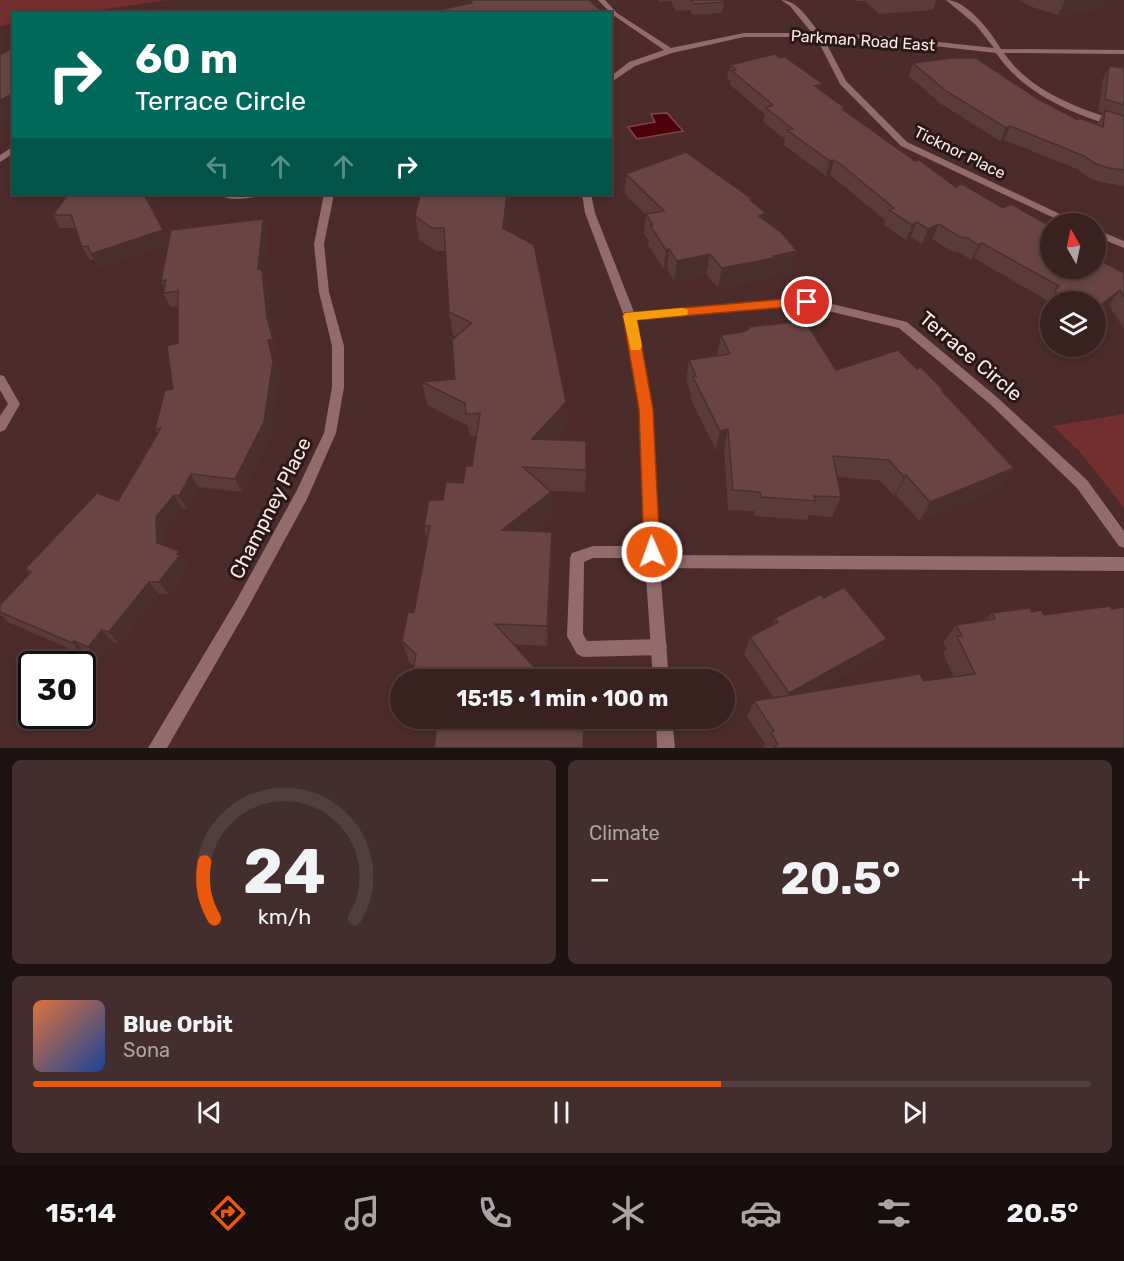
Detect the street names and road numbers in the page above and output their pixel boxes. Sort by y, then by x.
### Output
street label: Parkman Road East [790,26,936,55]
street label: Ticknor Place [911,122,1009,183]
street label: Terrace Circle [915,306,1027,406]
street label: Champney Place [224,433,316,583]

